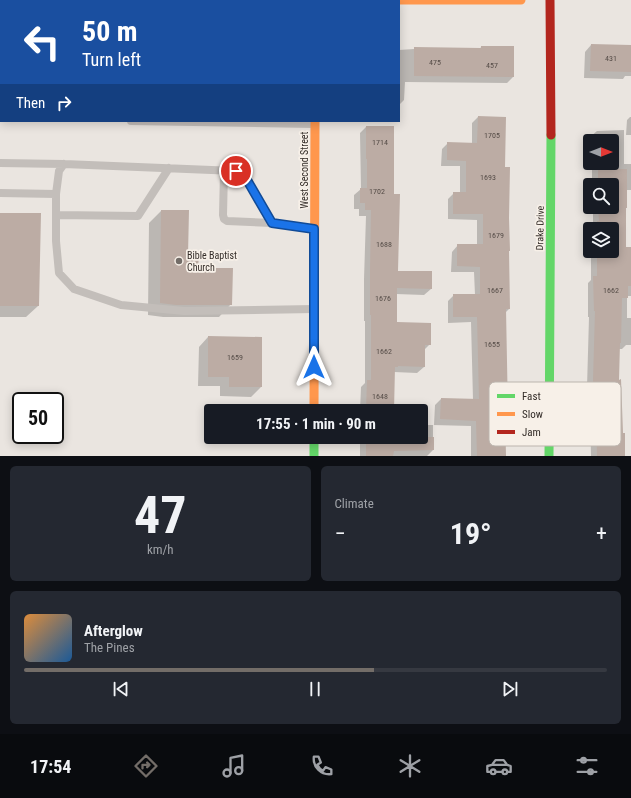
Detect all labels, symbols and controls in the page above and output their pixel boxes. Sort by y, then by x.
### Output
text: 50 m [82,15,138,48]
icon: left [16,16,68,68]
text: Turn left [82,49,141,70]
house number: 431 [605,54,617,63]
house number: 475 [429,58,441,67]
house number: 457 [486,61,498,70]
icon: right [53,92,75,114]
text: Then [16,94,45,112]
street label: West Second Street [299,131,310,209]
house number: 1705 [484,131,500,140]
north arrow [583,134,619,170]
map controls [583,134,619,258]
house number: 1714 [372,138,388,147]
pin [219,154,253,188]
icon: arrive [225,160,247,182]
house number: 1693 [480,173,496,182]
button: search [583,178,619,214]
house number: 1702 [369,187,385,196]
street label: Drake Drive [534,205,546,250]
button: layers [583,222,619,258]
house number: 1679 [488,231,504,240]
house number: 1688 [376,240,392,249]
place label: Bible Baptist Church [187,250,237,273]
marker: Bible Baptist Church [174,256,184,266]
house number: 1667 [487,286,503,295]
house number: 1662 [603,286,619,295]
house number: 1676 [375,294,391,303]
house number: 1655 [484,340,500,349]
position arrow [293,346,335,388]
house number: 1662 [376,347,392,356]
house number: 1659 [227,353,243,362]
legend [489,382,621,446]
text: Fast [522,390,541,403]
speed limit sign: 50 [12,392,64,444]
house number: 1648 [372,392,388,401]
text: Slow [522,408,543,421]
text: 17:55 · 1 min · 90 m [256,415,376,433]
text: Jam [522,426,541,439]
text: 47 [134,485,187,546]
text: Climate [335,496,374,511]
text: 19° [450,516,492,551]
text: − [335,521,346,546]
text: + [596,521,607,546]
text: km/h [147,542,174,557]
text: Afterglow [84,622,143,640]
text: The Pines [84,640,135,655]
icon: previous [110,678,132,700]
icon: pause [304,678,326,700]
icon: next [499,678,521,700]
icon: directions [132,752,160,780]
icon: music [220,752,248,780]
icon: phone [308,752,336,780]
icon: climate [396,752,424,780]
icon: car [485,752,513,780]
icon: filters [573,752,601,780]
text: 17:54 [30,756,71,777]

